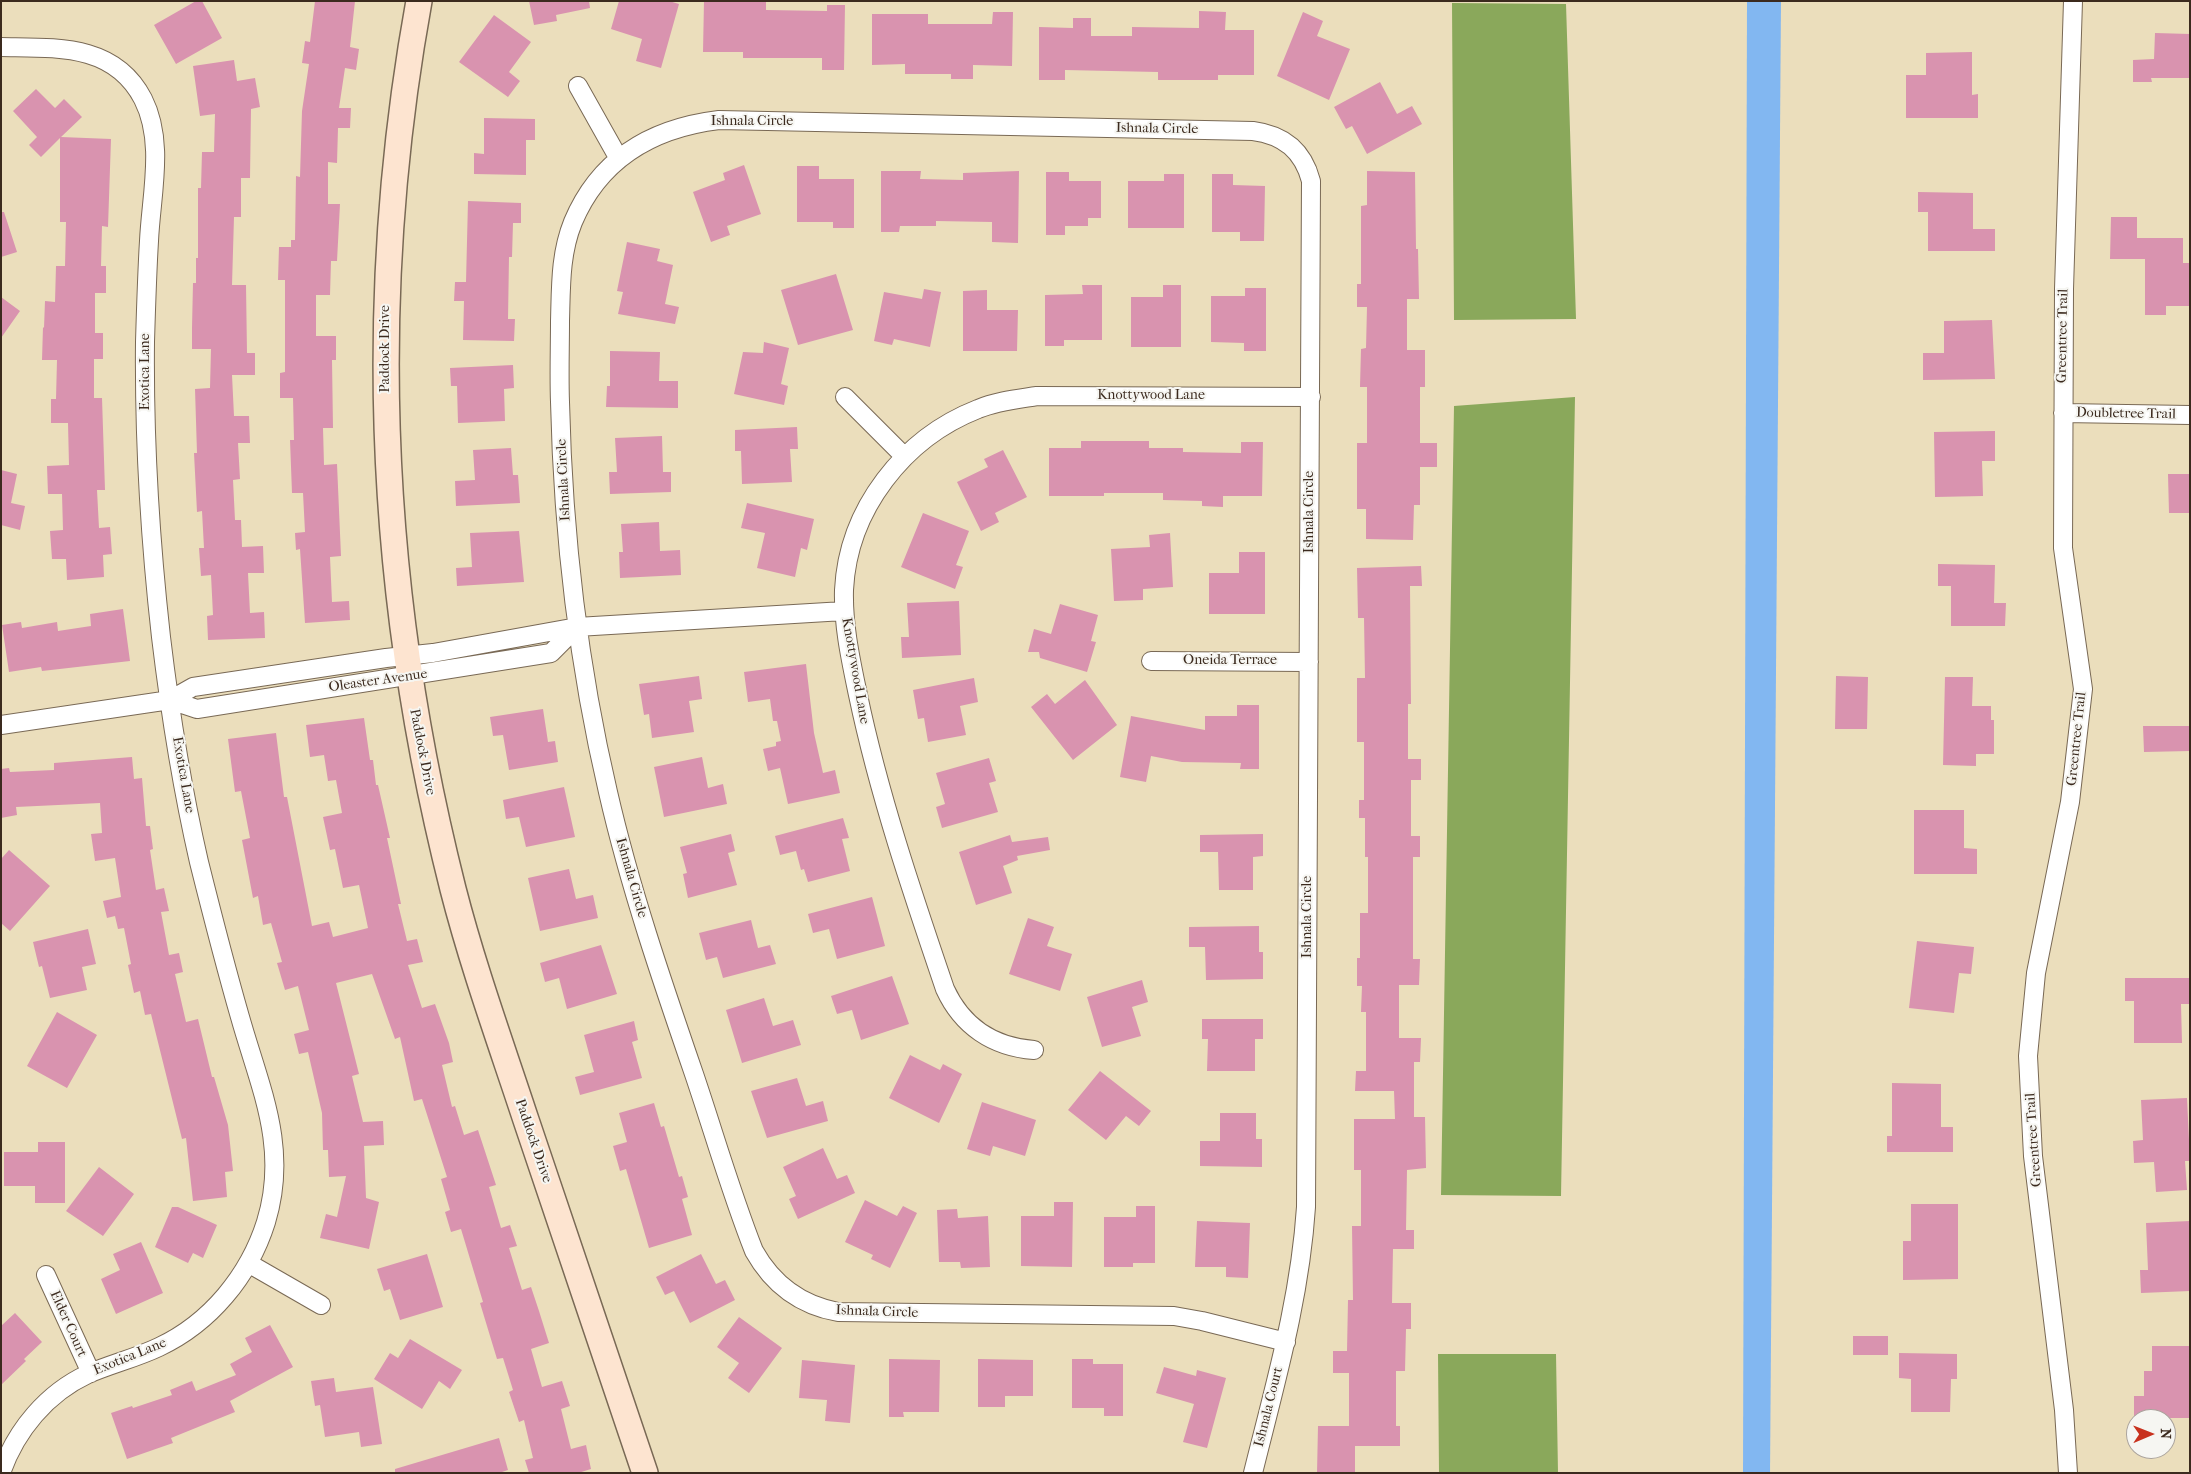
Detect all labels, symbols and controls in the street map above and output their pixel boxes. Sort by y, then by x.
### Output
street label: Ishnala Circle [711,114,793,130]
street label: Ishnala Circle [1116,120,1198,138]
street label: Greentree Trail [2054,289,2072,383]
street label: Paddock Drive [378,305,394,393]
street label: Exotica Lane [138,333,154,411]
street label: Knottywood Lane [1097,388,1205,404]
street label: Doubletree Trail [2076,405,2176,423]
street label: Ishnala Circle [553,438,575,522]
street label: Ishnala Circle [1302,471,1318,553]
street label: Knottywood Lane [837,617,873,725]
street label: Oneida Terrace [1183,653,1277,669]
street label: Oleaster Avenue [328,666,428,696]
street label: Greentree Trail [2064,691,2090,787]
street label: Paddock Drive [405,707,439,797]
street label: Exotica Lane [168,736,198,814]
street label: Ishnala Circle [612,836,650,920]
street label: Ishnala Circle [1300,876,1316,958]
street label: Greentree Trail [2022,1092,2046,1188]
street label: Paddock Drive [511,1097,555,1185]
street label: Elder Court [46,1288,90,1360]
street label: Ishnala Circle [835,1302,919,1322]
street label: Exotica Lane [91,1335,169,1379]
street label: Ishnala Court [1251,1365,1287,1449]
north arrow [2126,1409,2176,1459]
text: N [2157,1428,2174,1439]

